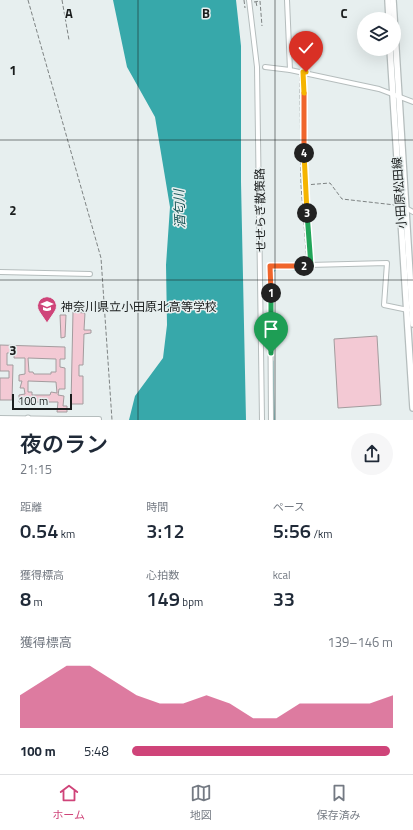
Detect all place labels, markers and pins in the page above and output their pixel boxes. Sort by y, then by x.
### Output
pin [289,31,323,72]
pin: 4 [294,143,314,163]
pin: 3 [297,203,317,223]
pin: 2 [294,256,314,276]
pin: 1 [261,283,281,303]
school or university icon: 神奈川県立小田原北高等学校 [36,295,58,323]
place label: 神奈川県立小田原北高等学校 [61,297,217,316]
pin [254,312,288,353]

